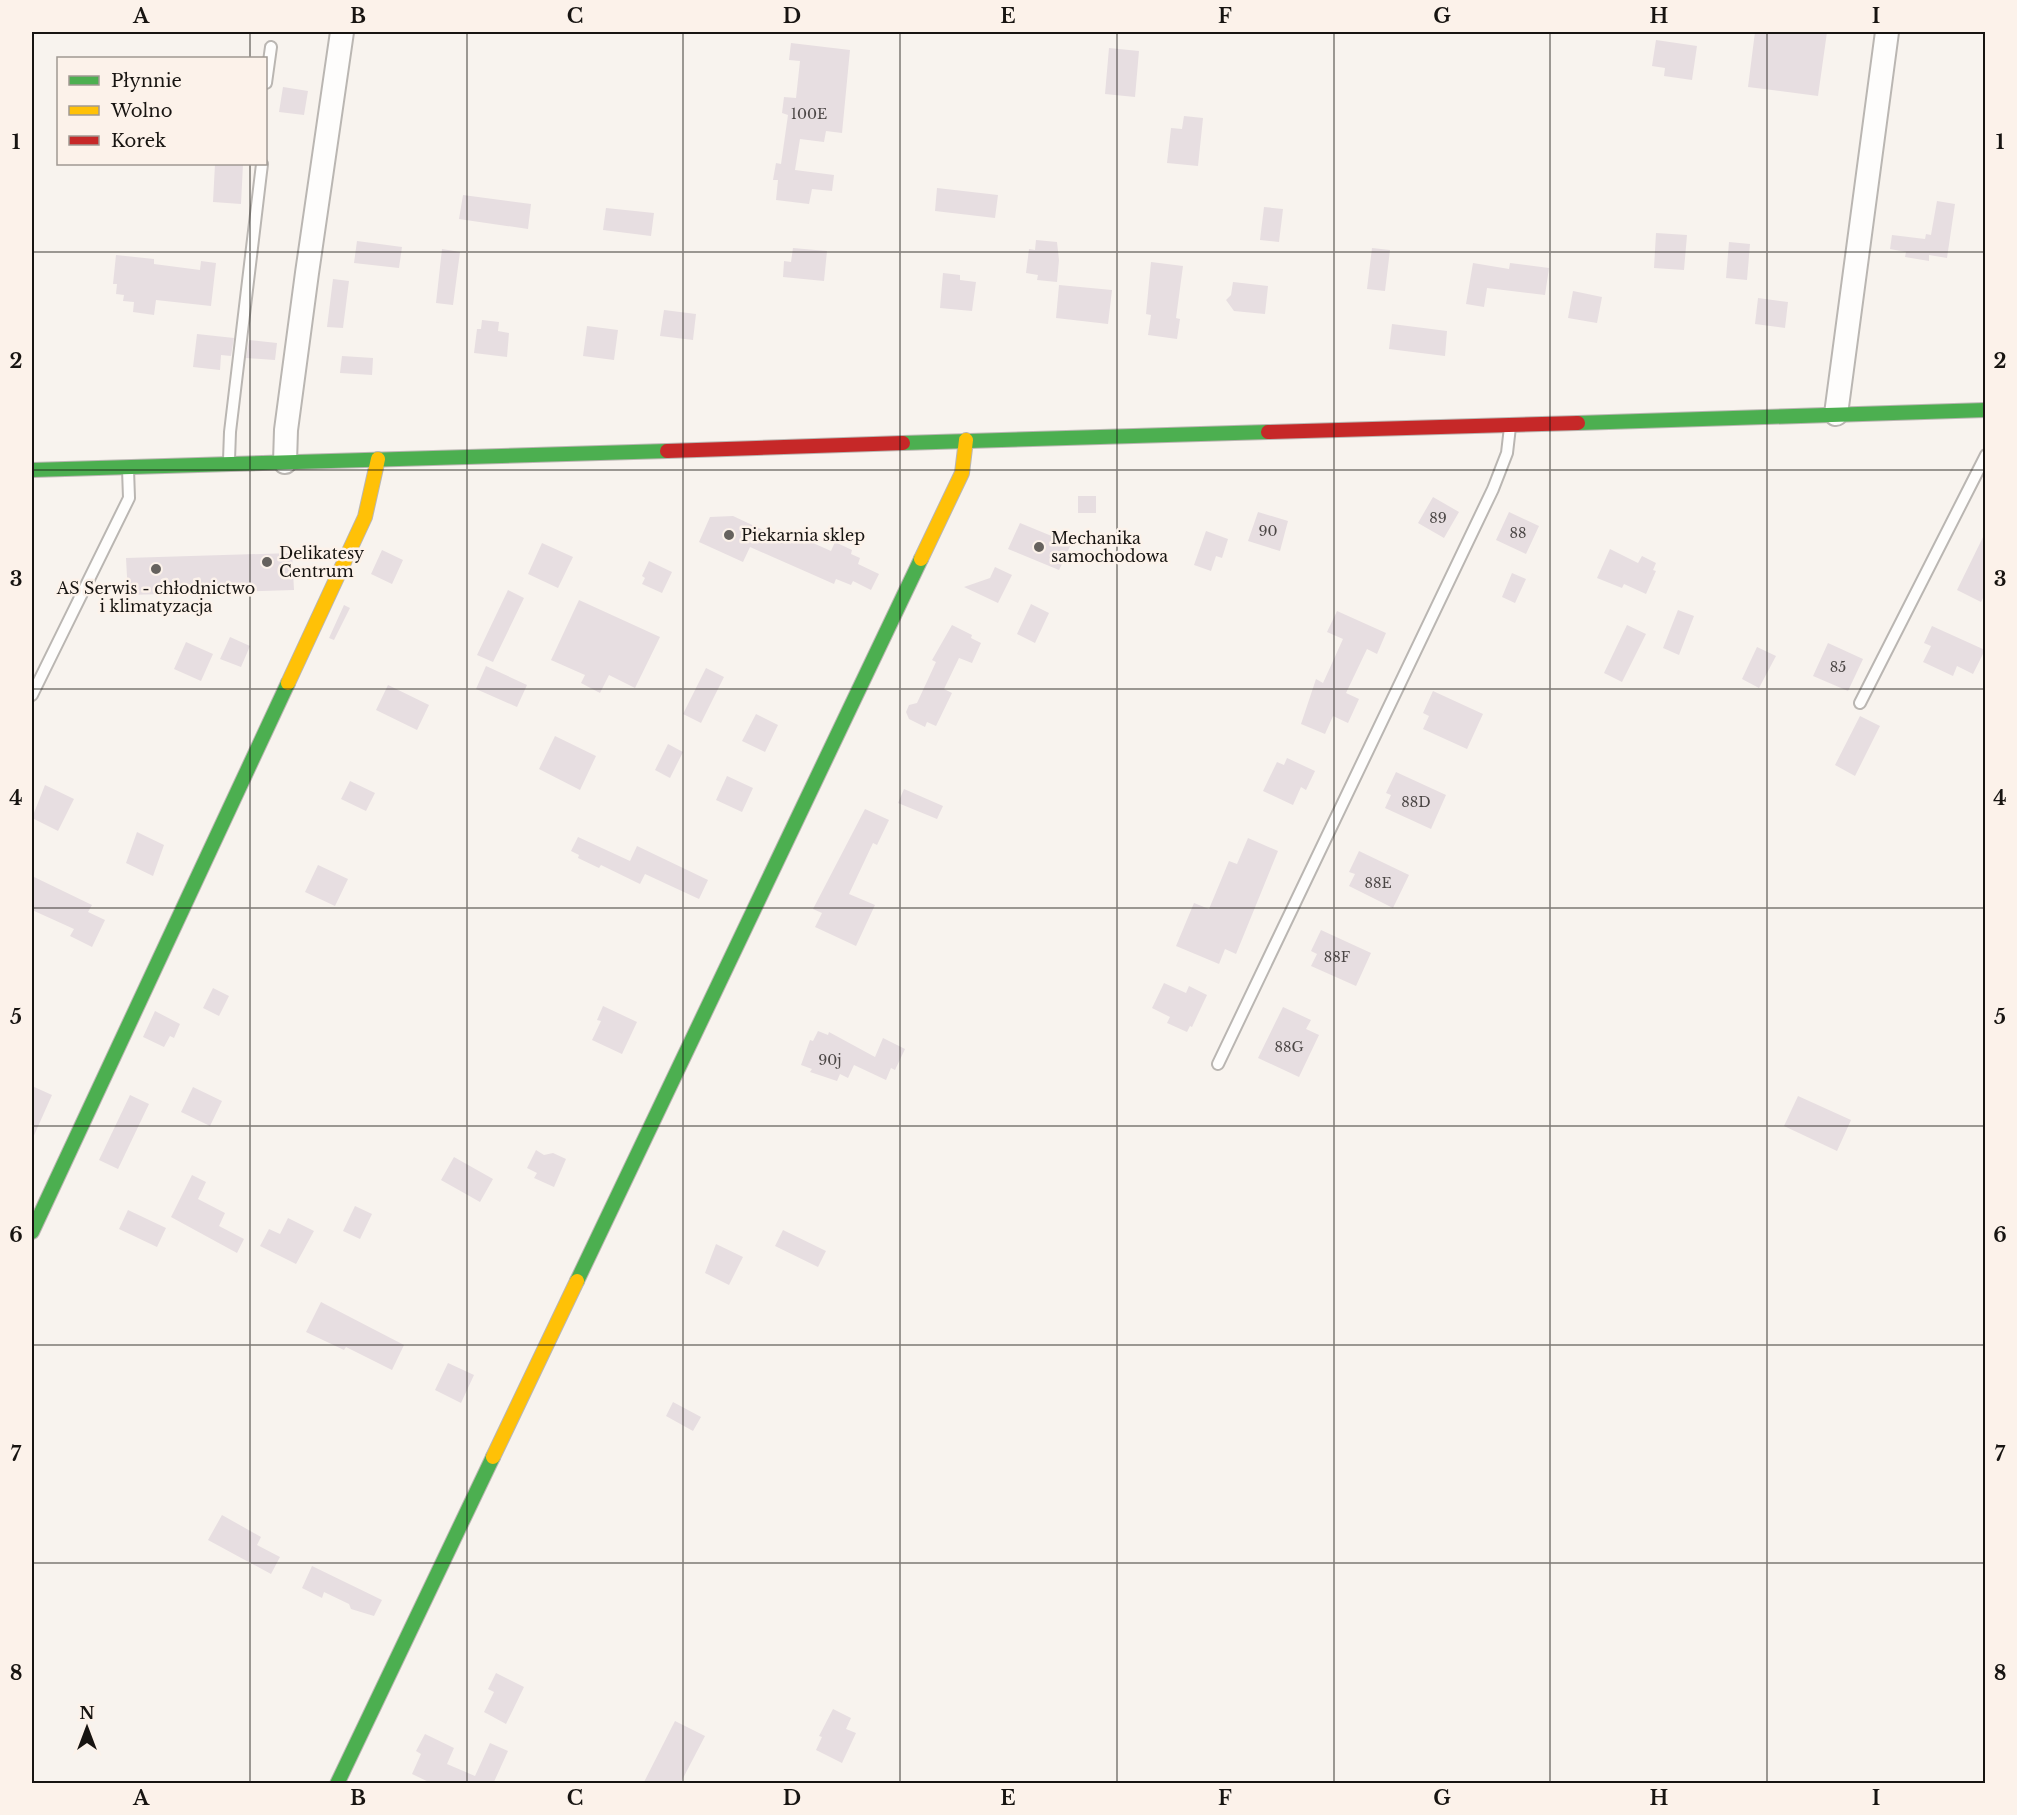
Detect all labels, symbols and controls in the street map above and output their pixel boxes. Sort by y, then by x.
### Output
text: A [132,4,150,28]
text: B [350,4,366,28]
text: C [567,4,583,28]
text: D [783,4,801,28]
text: E [1000,4,1016,28]
text: F [1218,4,1232,28]
text: G [1433,4,1451,28]
text: H [1650,4,1669,28]
text: I [1872,4,1880,28]
legend [57,57,267,165]
text: Płynnie [111,70,182,92]
text: Wolno [110,100,173,122]
house number: 100E [791,105,827,123]
text: 1 [12,130,21,154]
text: Korek [111,130,166,152]
text: 1 [1996,130,2005,154]
text: 2 [9,349,23,373]
text: 2 [1993,349,2007,373]
house number: 89 [1429,509,1447,527]
house number: 90 [1259,522,1278,540]
house number: 88 [1510,524,1526,542]
place label: Piekarnia sklep [741,525,865,545]
marker: Piekarnia sklep [722,528,736,542]
place label: Mechanika samochodowa [1051,528,1168,566]
marker: Mechanika samochodowa [1032,540,1046,554]
place label: Delikatesy Centrum [279,543,365,581]
marker: Delikatesy Centrum [260,555,274,569]
marker: AS Serwis - chłodnictwo i klimatyzacja [149,562,163,576]
text: 3 [10,567,22,591]
text: 3 [1994,567,2006,591]
place label: AS Serwis - chłodnictwo i klimatyzacja [56,578,255,616]
house number: 85 [1830,658,1846,676]
text: 4 [9,786,23,810]
text: 4 [1993,786,2007,810]
house number: 88D [1401,793,1431,811]
house number: 88E [1364,874,1392,892]
house number: 88F [1324,948,1351,966]
text: 5 [10,1005,22,1029]
text: 5 [1994,1005,2006,1029]
house number: 88G [1274,1038,1304,1056]
house number: 90j [818,1051,842,1069]
text: 6 [9,1223,23,1247]
text: 6 [1993,1223,2007,1247]
text: 7 [11,1442,22,1466]
text: 7 [1995,1442,2006,1466]
text: 8 [10,1661,22,1685]
text: 8 [1994,1661,2006,1685]
north arrow [57,1698,117,1758]
text: N [79,1703,95,1723]
text: A [132,1786,150,1810]
text: B [350,1786,366,1810]
text: C [567,1786,583,1810]
text: D [783,1786,801,1810]
text: E [1000,1786,1016,1810]
text: F [1218,1786,1232,1810]
text: G [1433,1786,1451,1810]
text: H [1650,1786,1669,1810]
text: I [1872,1786,1880,1810]

